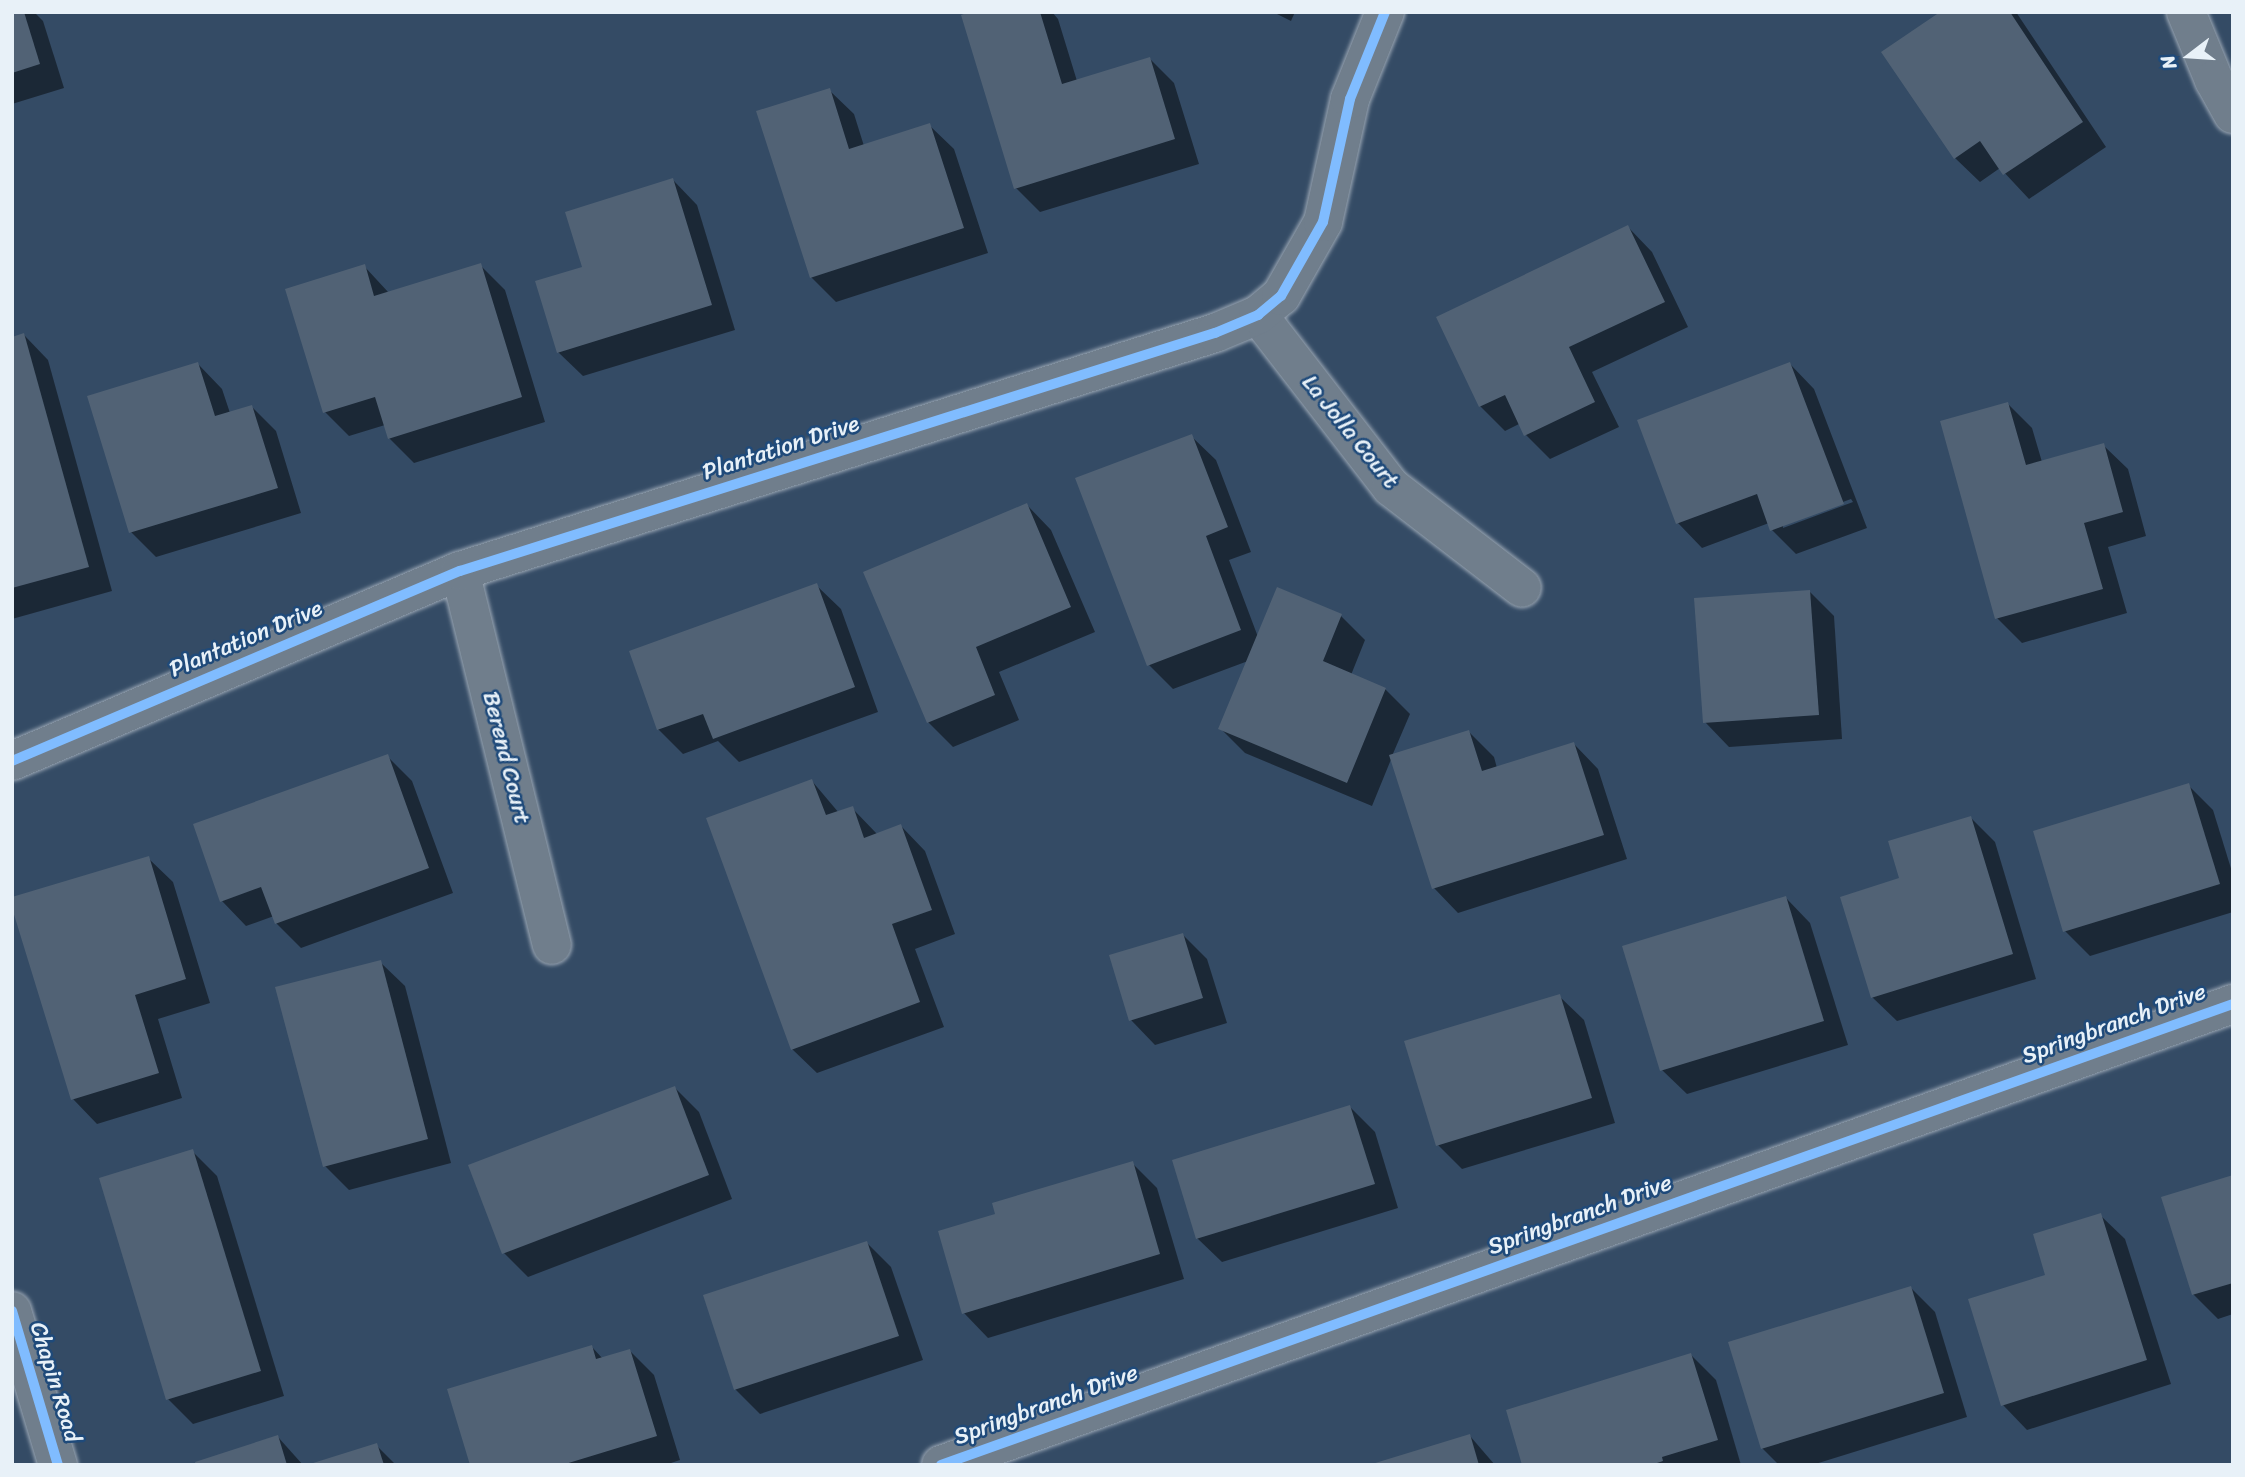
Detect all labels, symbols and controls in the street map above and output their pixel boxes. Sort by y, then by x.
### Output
north arrow [2154,21,2224,91]
text: N [2151,51,2186,73]
street label: La Jolla Court [1296,369,1404,495]
street label: Plantation Drive [699,410,863,486]
street label: Plantation Drive [165,594,327,684]
street label: Berend Court [476,689,536,827]
street label: Springbranch Drive [2018,978,2210,1070]
street label: Springbranch Drive [1484,1169,1676,1261]
street label: Chapin Road [24,1319,86,1445]
street label: Springbranch Drive [950,1359,1142,1451]

